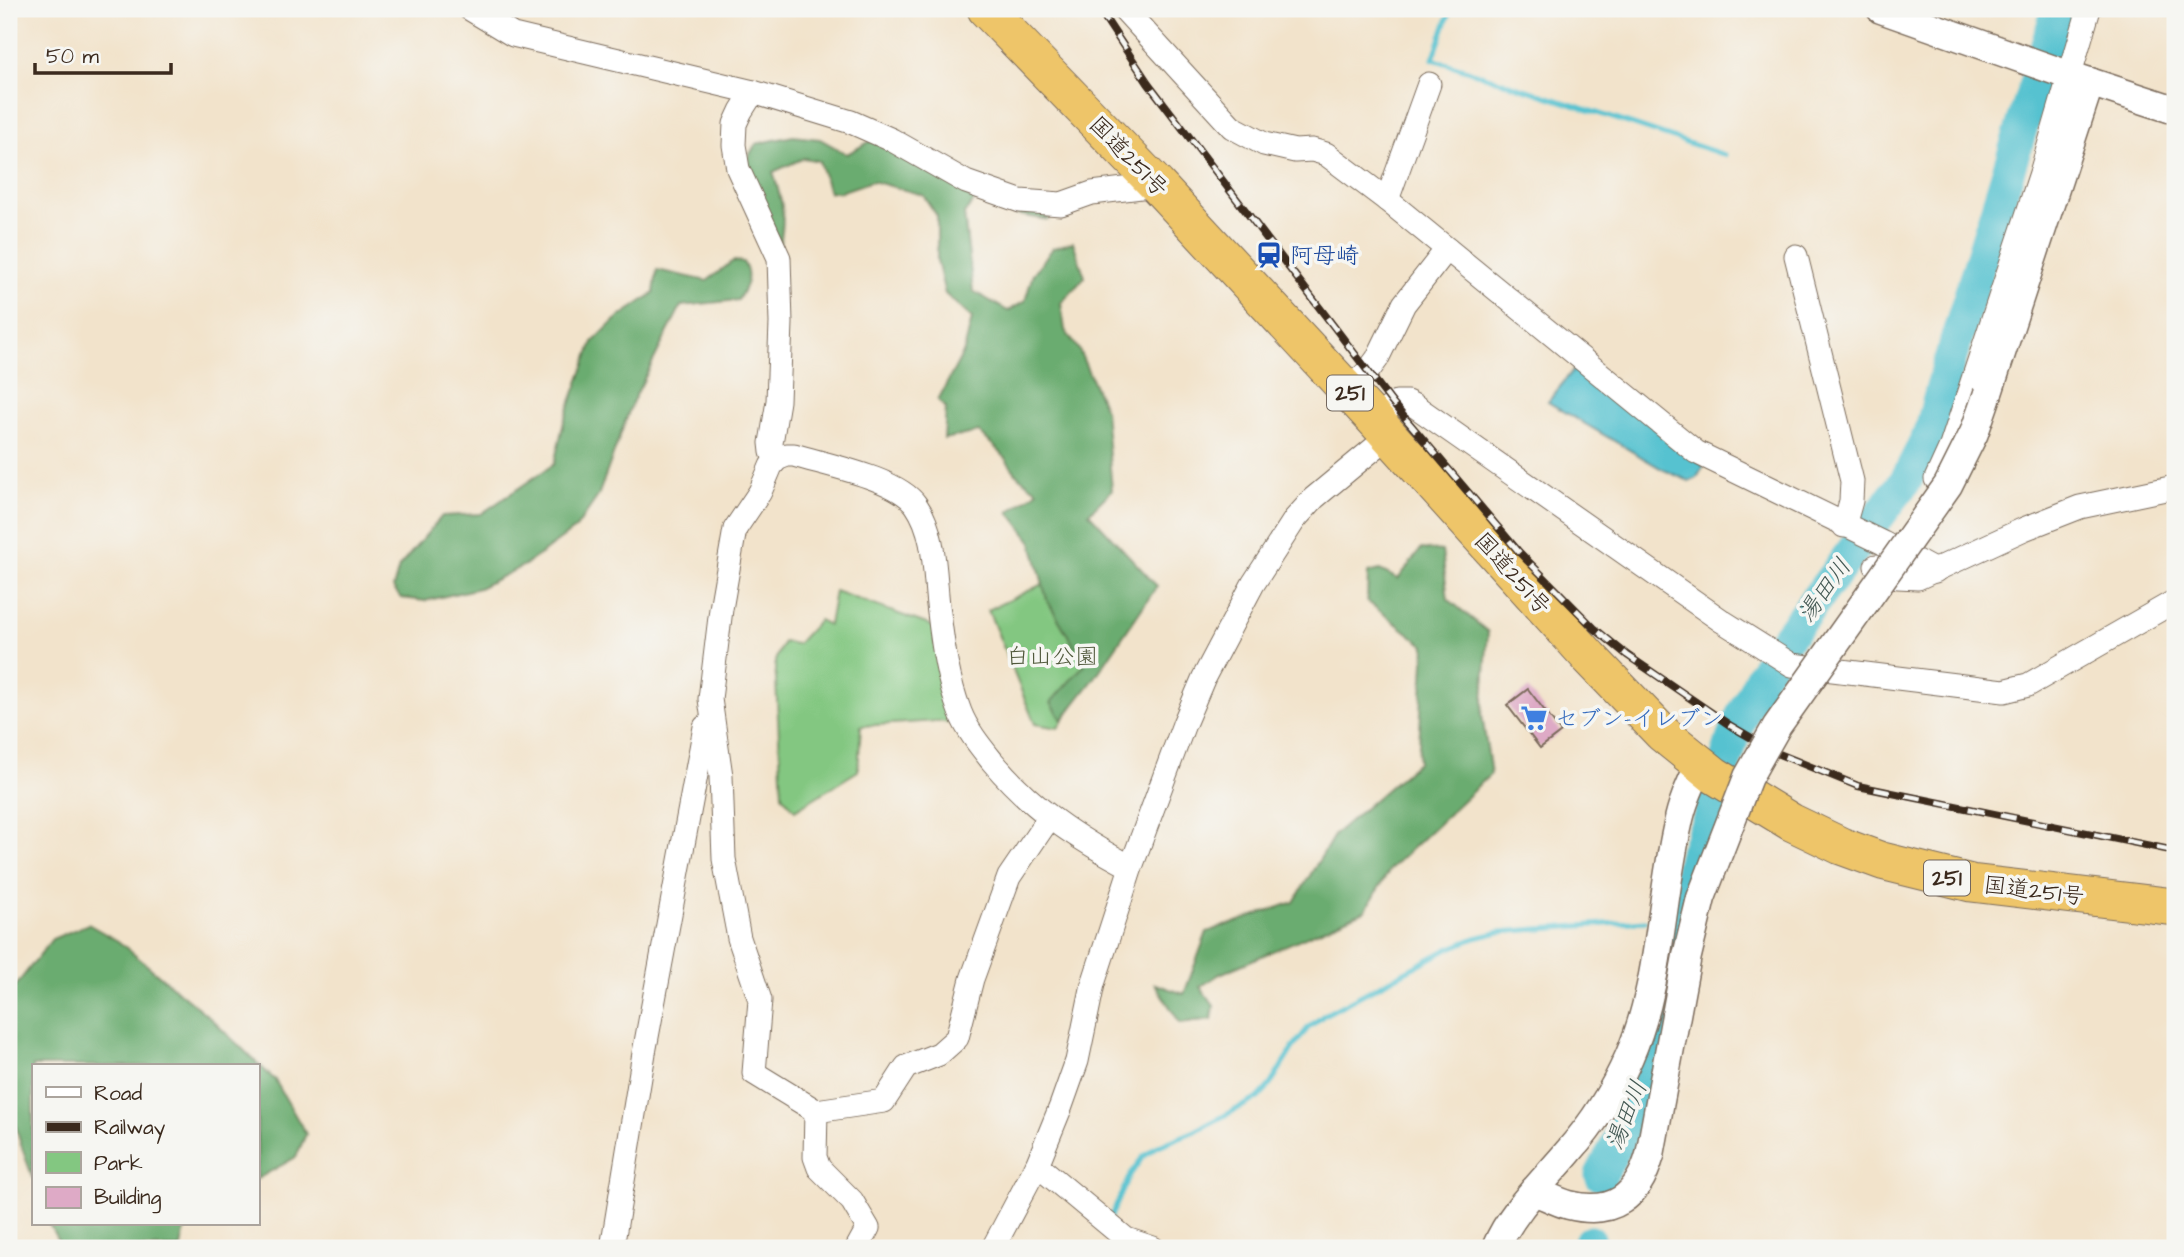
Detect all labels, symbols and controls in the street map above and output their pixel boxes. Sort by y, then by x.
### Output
scale bar [35,32,172,76]
text: 50 m [46,42,100,71]
street label: 国道251号 [1082,109,1175,204]
station icon: 阿母崎 [1254,240,1284,270]
place label: 阿母崎 [1290,240,1359,272]
road number: 251 [1327,376,1373,410]
street label: 国道251号 [1466,525,1558,622]
water label: 湯田川 [1790,551,1860,630]
park label: 白山公園 [1006,641,1098,673]
supermarket icon: セブン-イレブン [1519,703,1549,733]
place label: セブン-イレブン [1555,703,1723,735]
road number: 251 [1924,860,1970,896]
street label: 国道251号 [1982,869,2086,913]
legend [32,1064,259,1226]
water label: 湯田川 [1598,1076,1656,1155]
text: Road [94,1079,142,1108]
text: Railway [94,1113,166,1144]
text: Park [94,1149,143,1178]
text: Building [94,1183,162,1214]

